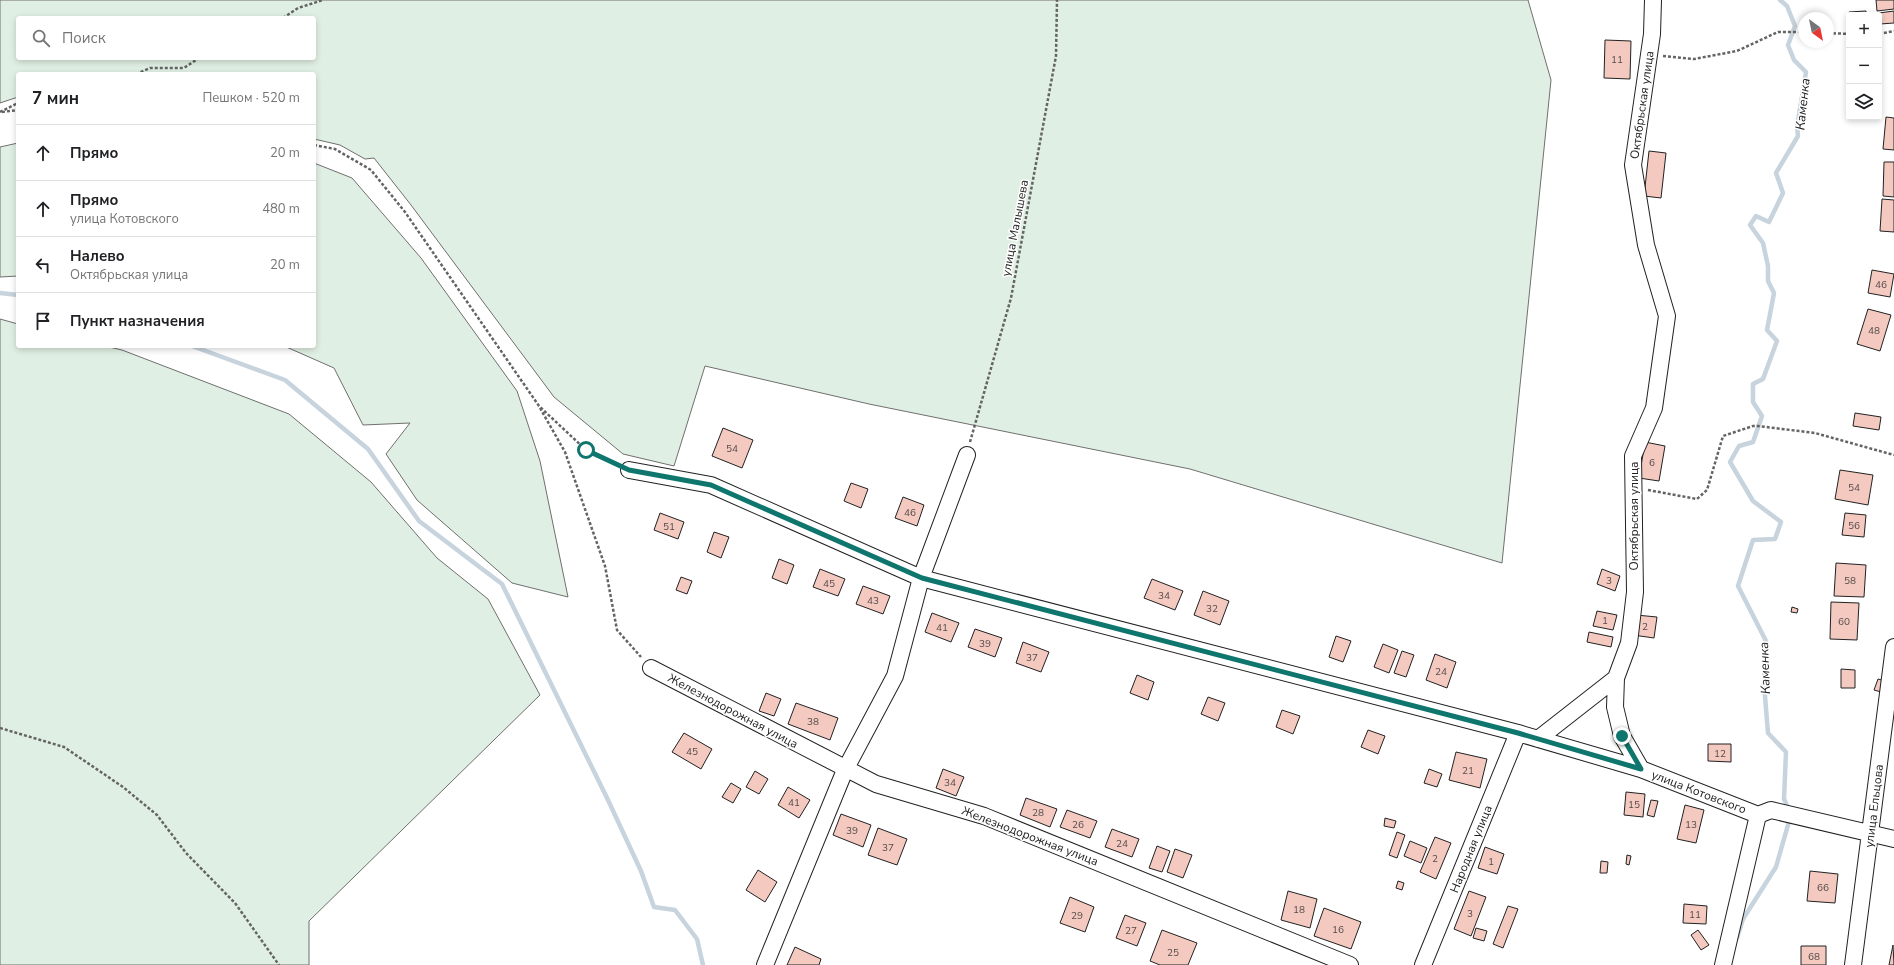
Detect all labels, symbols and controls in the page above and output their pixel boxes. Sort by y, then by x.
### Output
north arrow [1798,12,1834,48]
map controls [1846,12,1882,120]
button: + [1846,12,1882,48]
search box [16,16,316,60]
icon: search [30,27,52,49]
text: Поиск [62,28,106,48]
button: − [1846,48,1882,84]
street label: Октябрьская улица [1626,50,1658,160]
house number: 11 [1611,53,1623,67]
water label: Каменка [1791,77,1815,131]
button: layers [1846,84,1882,120]
text: 7 мин [32,87,79,110]
text: Пешком · 520 m [202,89,300,107]
icon: ahead [32,142,54,164]
text: Прямо [70,143,118,163]
text: 20 m [270,144,300,162]
street label: улица Малышева [998,178,1032,278]
text: Прямо [70,190,118,210]
icon: ahead [32,198,54,220]
text: 480 m [262,200,300,218]
text: улица Котовского [70,210,179,228]
text: Налево [70,246,125,266]
icon: left [32,254,54,276]
text: 20 m [270,256,300,274]
text: Октябрьская улица [70,266,188,284]
house number: 46 [1875,278,1887,292]
icon: arrive [32,310,54,332]
text: Пункт назначения [70,311,205,331]
house number: 48 [1868,324,1880,338]
route start [577,441,595,459]
house number: 54 [726,442,738,456]
house number: 6 [1649,456,1655,470]
street label: Октябрьская улица [1626,461,1642,571]
house number: 54 [1848,481,1860,495]
house number: 46 [904,506,916,520]
house number: 56 [1848,519,1860,533]
house number: 51 [663,520,675,534]
house number: 3 [1606,574,1612,588]
house number: 58 [1844,574,1856,588]
house number: 45 [823,577,835,591]
house number: 34 [1158,589,1170,603]
house number: 43 [867,594,879,608]
house number: 32 [1206,602,1218,616]
house number: 1 [1602,614,1608,628]
house number: 60 [1838,615,1850,629]
house number: 2 [1642,620,1648,634]
house number: 41 [936,621,948,635]
house number: 39 [979,637,991,651]
water label: Каменка [1755,641,1775,694]
house number: 37 [1026,651,1038,665]
house number: 24 [1435,665,1447,679]
street label: Железнодорожная улица [665,670,801,752]
house number: 38 [807,715,819,729]
route end [1613,727,1631,745]
house number: 45 [686,745,698,759]
house number: 12 [1714,747,1726,761]
street label: улица Ельцова [1861,763,1887,849]
house number: 21 [1462,764,1474,778]
street label: улица Котовского [1649,767,1749,818]
house number: 34 [944,776,956,790]
house number: 41 [788,796,800,810]
house number: 15 [1628,798,1640,812]
street label: Железнодорожная улица [959,803,1101,869]
street label: Народная улица [1446,803,1496,895]
house number: 28 [1032,806,1044,820]
house number: 26 [1072,818,1084,832]
house number: 13 [1685,818,1697,832]
house number: 39 [846,824,858,838]
house number: 24 [1116,837,1128,851]
house number: 37 [882,841,894,855]
house number: 2 [1432,852,1438,866]
house number: 1 [1488,855,1494,869]
house number: 66 [1817,881,1829,895]
house number: 18 [1293,903,1305,917]
house number: 3 [1467,907,1473,921]
house number: 11 [1689,908,1701,922]
house number: 29 [1071,909,1083,923]
house number: 16 [1332,923,1344,937]
house number: 27 [1125,924,1137,938]
house number: 25 [1167,946,1179,960]
house number: 68 [1808,950,1820,964]

